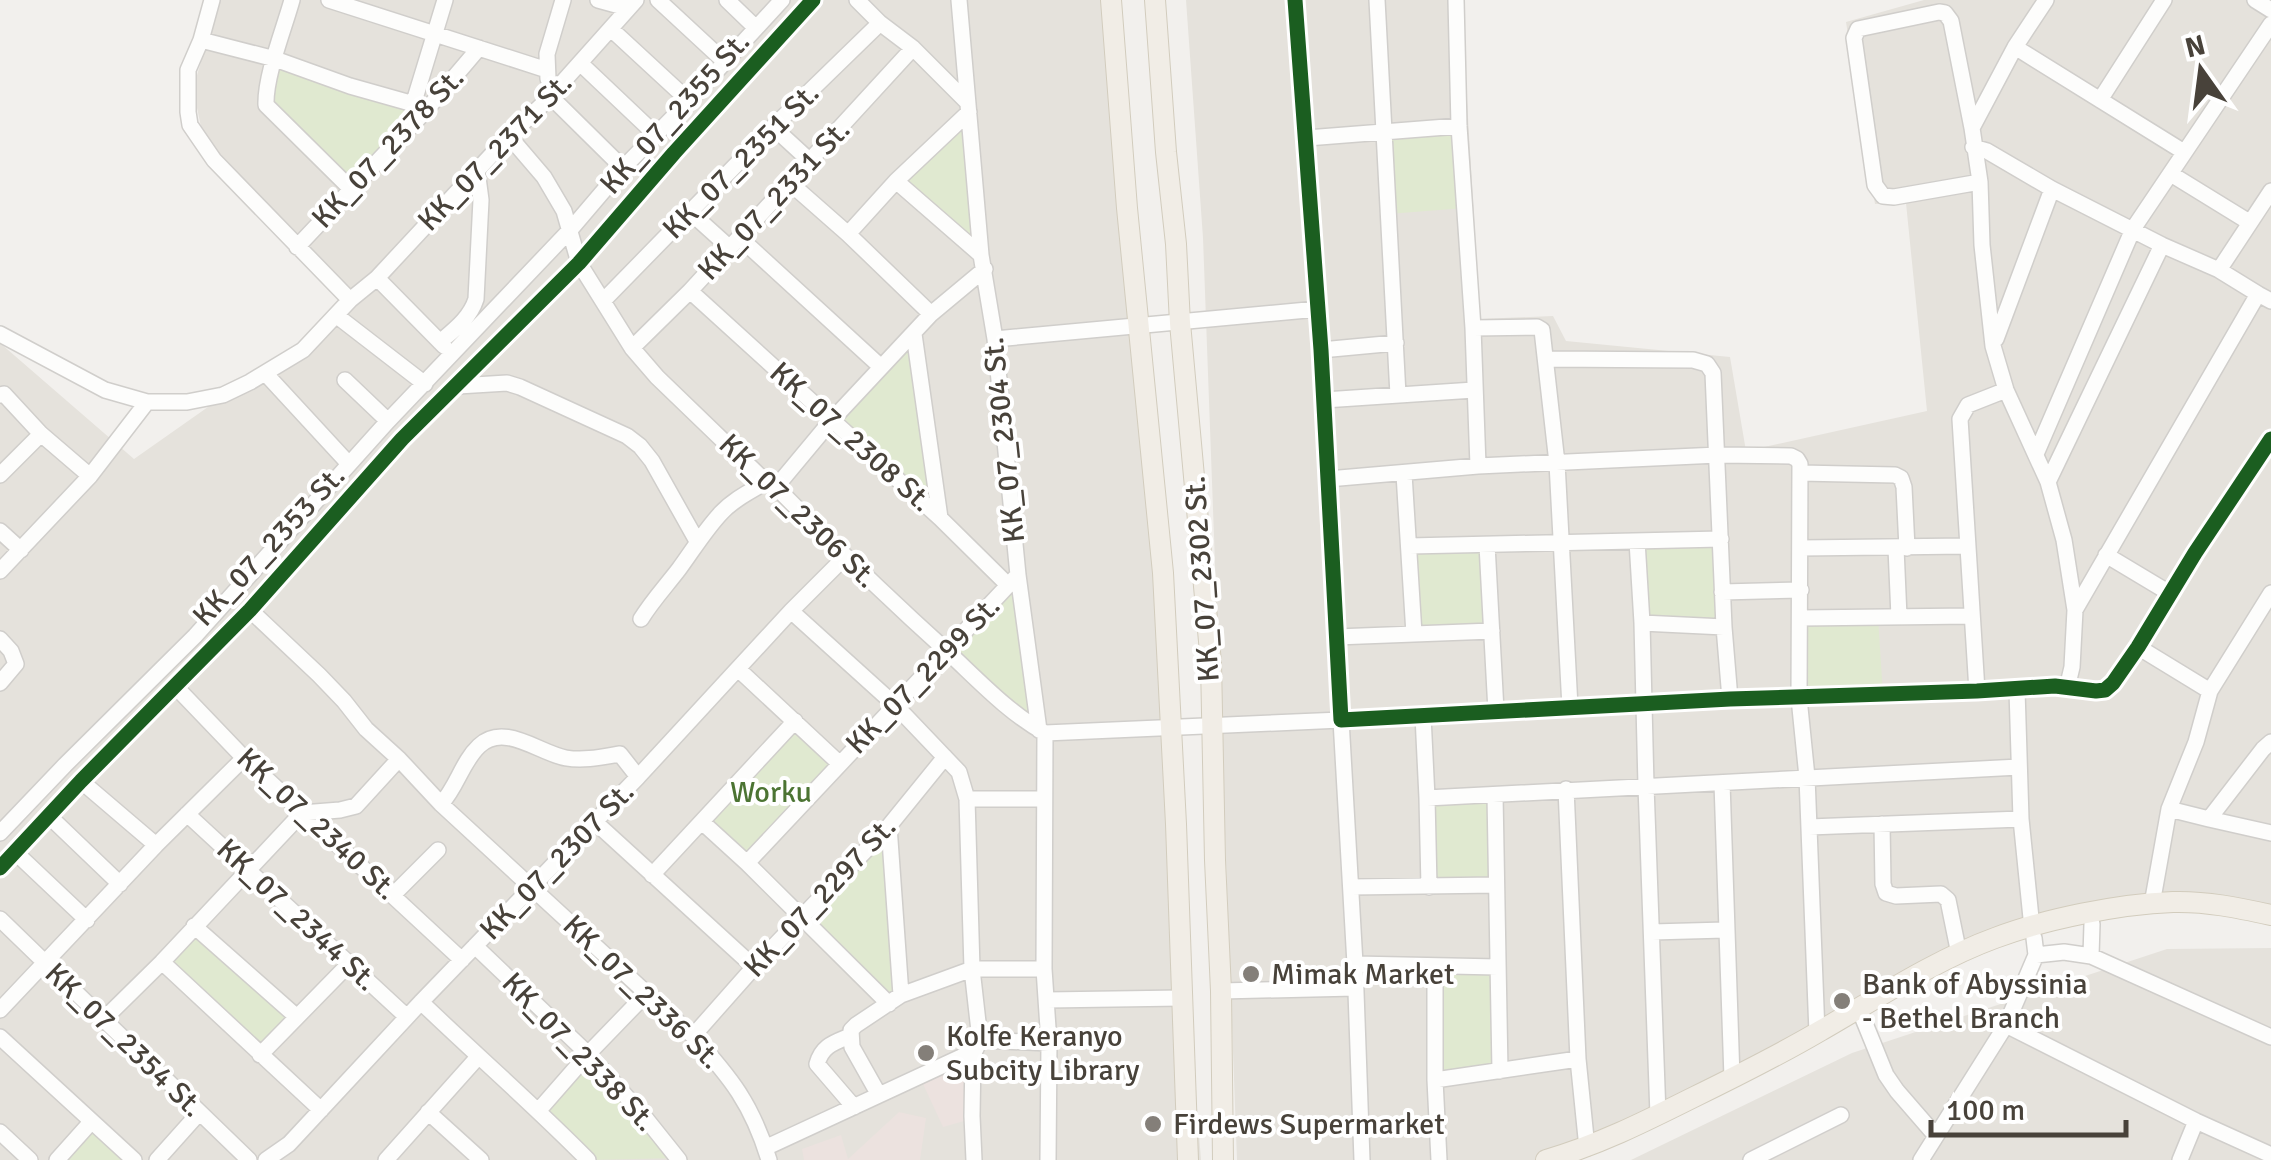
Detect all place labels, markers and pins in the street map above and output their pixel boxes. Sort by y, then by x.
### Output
place label: Mimak Market [1271,956,1455,993]
marker: Mimak Market [1240,963,1262,985]
place label: Bank of Abyssinia - Bethel Branch [1862,966,2088,1037]
marker: Bank of Abyssinia - Bethel Branch [1831,990,1853,1012]
place label: Kolfe Keranyo Subcity Library [946,1018,1140,1089]
marker: Kolfe Keranyo Subcity Library [915,1042,937,1064]
place label: Firdews Supermarket [1173,1106,1445,1143]
marker: Firdews Supermarket [1142,1113,1164,1135]

